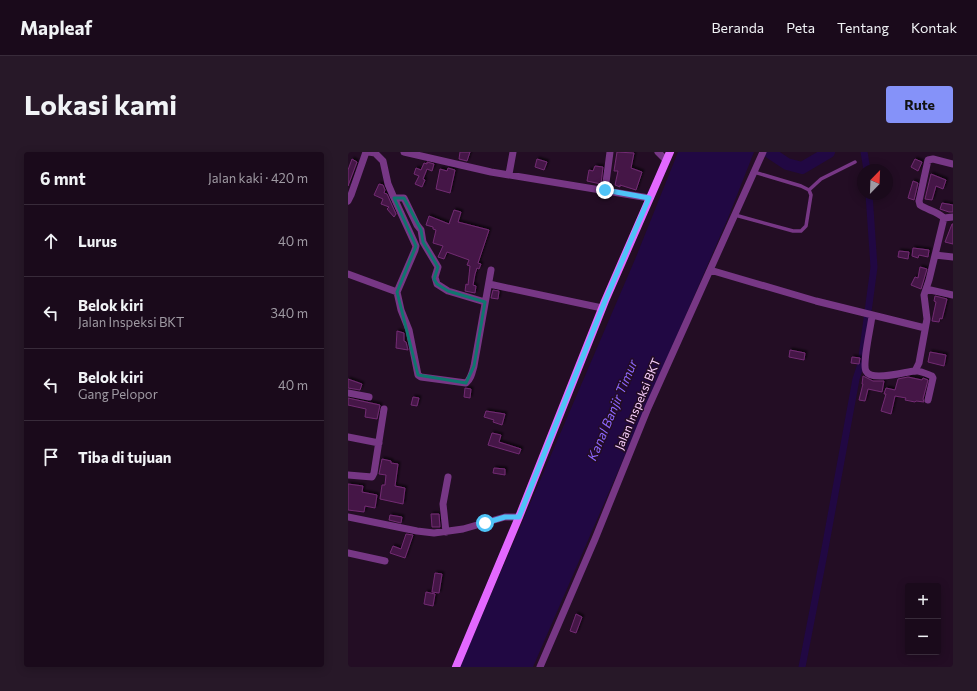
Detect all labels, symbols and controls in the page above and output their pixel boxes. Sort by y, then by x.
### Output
text: Mapleaf [20,16,92,39]
text: Beranda [712,19,764,36]
text: Peta [786,19,815,36]
text: Tentang [837,19,889,36]
text: Kontak [911,19,957,36]
button: Rute [886,86,953,123]
text: Lokasi kami [24,87,177,121]
north arrow [857,164,893,200]
text: 6 mnt [40,168,86,189]
text: Jalan kaki · 420 m [208,170,308,186]
route end [596,181,614,199]
icon: ahead [40,230,62,252]
text: Lurus [78,232,117,250]
text: 40 m [278,233,308,249]
text: Belok kiri [78,296,144,314]
icon: left [40,302,62,324]
text: 340 m [270,305,308,321]
text: Jalan Inspeksi BKT [78,314,184,330]
street label: Jalan Inspeksi BKT [611,355,664,452]
water label: Kanal Banjir Timur [584,356,641,463]
text: Belok kiri [78,368,144,386]
icon: left [40,374,62,396]
text: 40 m [278,377,308,393]
text: Gang Pelopor [78,386,158,402]
icon: arrive [40,446,62,468]
text: Tiba di tujuan [78,448,172,466]
route start [476,514,494,532]
map controls [905,583,941,655]
button: + [905,583,941,619]
button: − [905,619,941,655]

